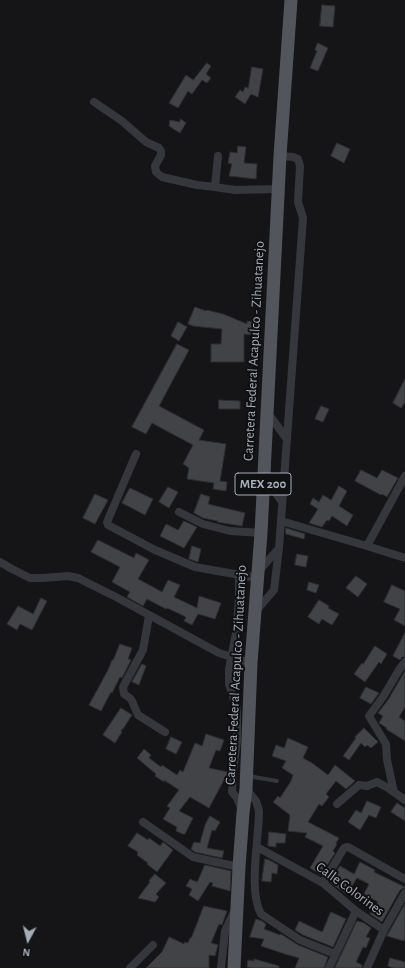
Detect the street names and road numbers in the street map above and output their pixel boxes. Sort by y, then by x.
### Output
street label: Carretera Federal Acapulco - Zihuatanejo [240,240,268,462]
road number: MEX 200 [235,473,291,495]
street label: Carretera Federal Acapulco - Zihuatanejo [222,564,250,786]
street label: Calle Colorines [313,859,387,919]

